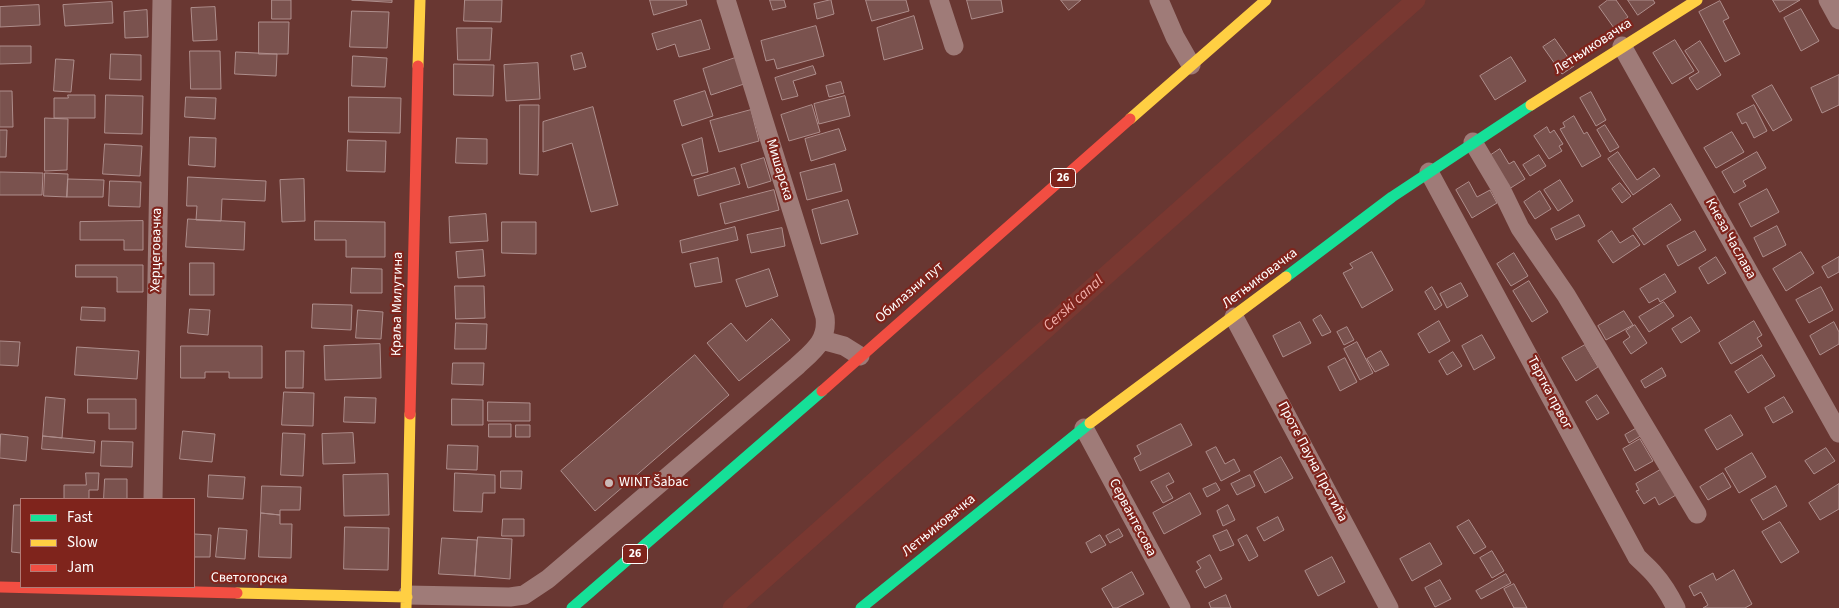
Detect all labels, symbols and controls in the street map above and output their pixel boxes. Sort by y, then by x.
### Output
street label: Летњиковачка [1551,15,1635,79]
street label: Мишарска [762,137,796,203]
road number: 26 [1050,168,1076,188]
street label: Кнеза Часлава [1701,196,1759,282]
street label: Херцеговачка [148,208,166,292]
street label: Летњиковачка [1219,245,1301,313]
street label: Краља Милутина [389,252,407,356]
street label: Обилазни пут [872,259,948,327]
water label: Cerski canal [1040,272,1108,336]
street label: Твртка првог [1523,353,1575,433]
street label: Проте Пауна Протића [1273,399,1351,525]
place label: WINT Šabac [619,475,689,491]
street label: Сервантесова [1104,476,1160,560]
marker: WINT Šabac [603,477,615,489]
street label: Летњиковачка [899,491,979,561]
legend [20,498,195,588]
text: Fast [67,507,93,528]
text: Slow [67,532,98,553]
road number: 26 [622,544,648,564]
text: Jam [67,557,94,578]
street label: Светогорска [211,570,287,588]

